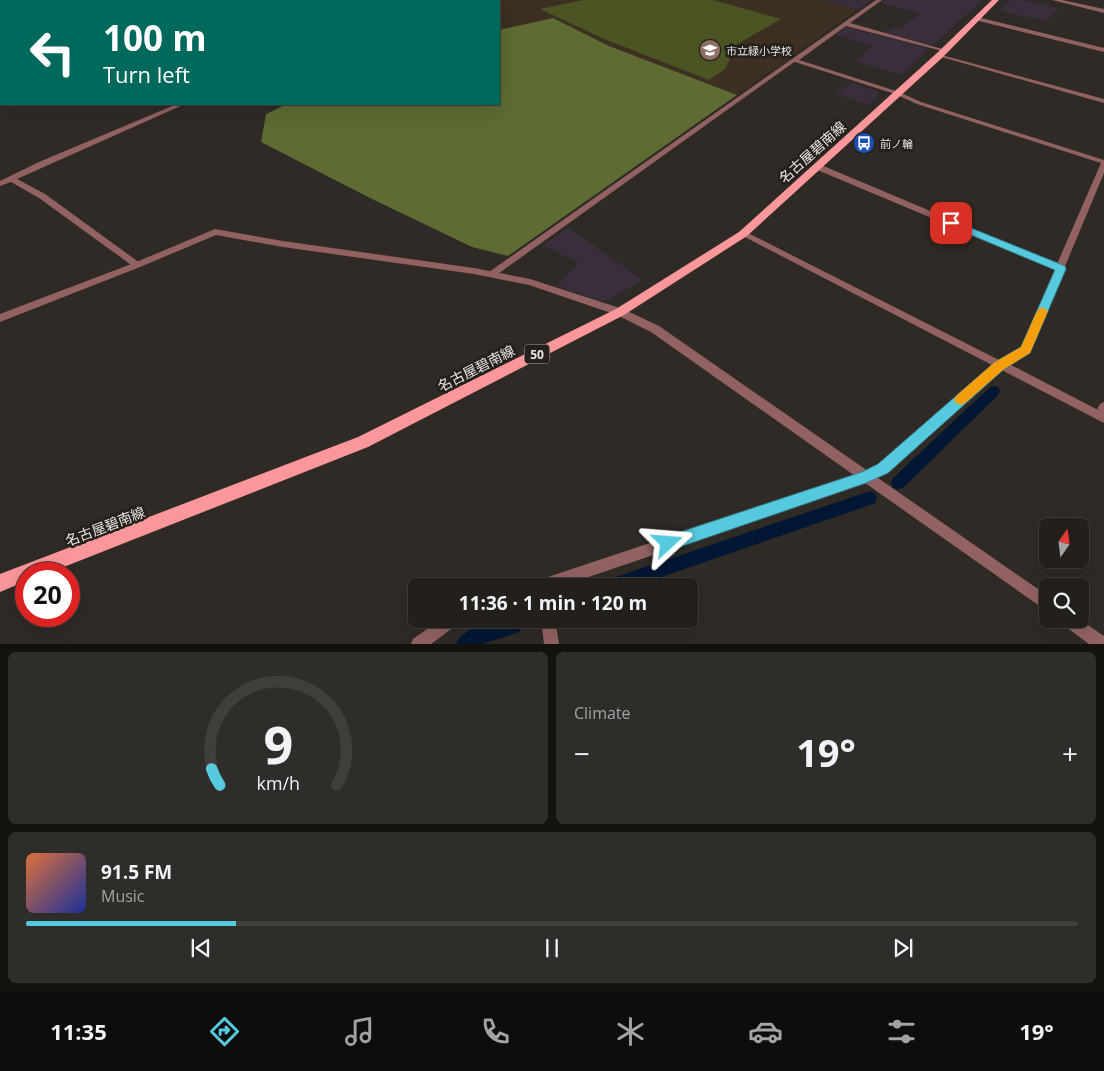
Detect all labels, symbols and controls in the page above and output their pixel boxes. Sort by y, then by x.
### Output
text: 100 m [103,14,207,61]
icon: left [20,20,85,85]
school or university icon: 市立緑小学校 [698,38,722,62]
place label: 市立緑小学校 [726,43,792,58]
text: Turn left [103,59,190,89]
street label: 名古屋碧南線 [774,117,850,187]
bus stop icon: 前ノ輪 [852,131,876,155]
place label: 前ノ輪 [880,136,913,151]
pin [930,202,972,244]
icon: arrive [937,209,965,237]
street label: 名古屋碧南線 [434,340,518,396]
road number: 50 [524,344,550,364]
street label: 名古屋碧南線 [62,502,148,550]
position arrow [641,516,693,568]
north arrow [1039,518,1089,568]
map controls [1039,518,1089,628]
speed limit sign: 20 [15,562,80,627]
button: search [1039,578,1089,628]
text: 11:36 · 1 min · 120 m [459,590,647,616]
text: Climate [574,702,631,724]
text: 9 [263,708,293,779]
text: 19° [796,726,856,778]
text: − [574,734,590,772]
text: + [1062,734,1078,772]
text: km/h [256,771,300,795]
text: 91.5 FM [101,859,172,885]
text: Music [101,885,145,907]
icon: previous [187,934,215,962]
icon: pause [538,934,566,962]
icon: next [889,934,917,962]
icon: directions [207,1014,242,1049]
icon: music [342,1014,377,1049]
icon: phone [478,1014,513,1049]
icon: climate [613,1014,648,1049]
icon: car [748,1014,783,1049]
icon: filters [884,1014,919,1049]
text: 11:35 [50,1016,107,1046]
text: 19° [1019,1016,1054,1046]

